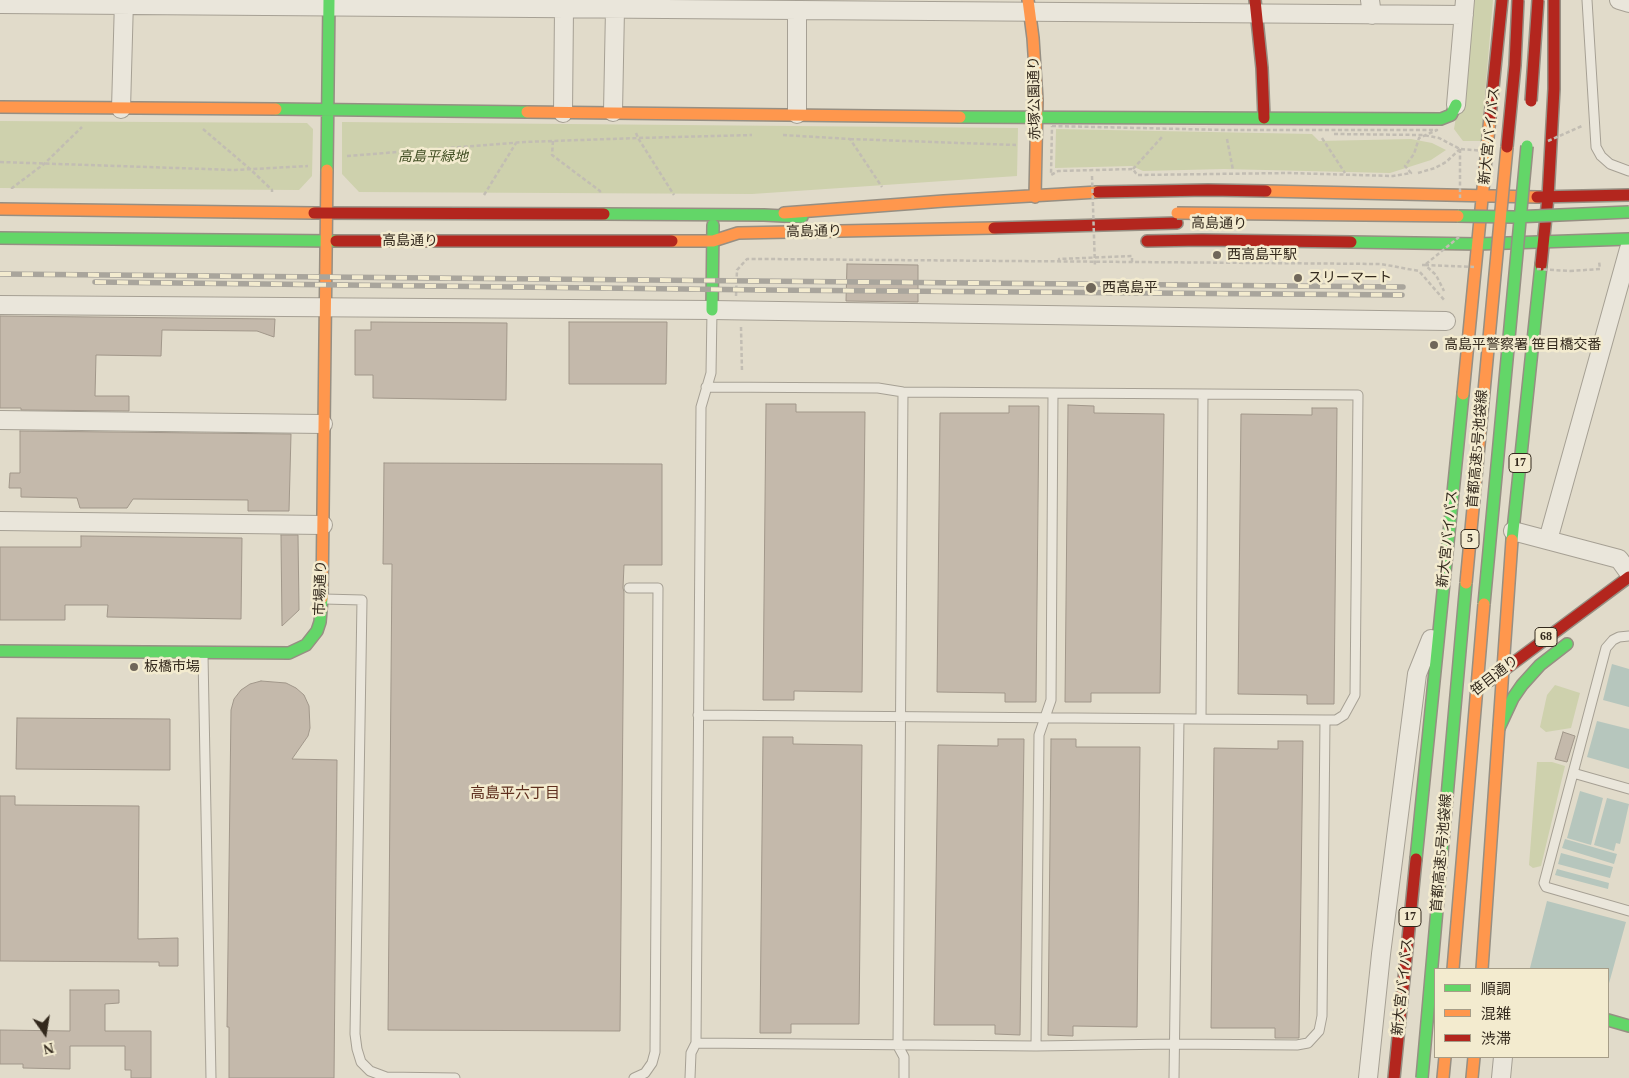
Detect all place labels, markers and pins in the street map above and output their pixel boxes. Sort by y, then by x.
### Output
place label: 西高島平駅 [1227,247,1297,263]
marker: 西高島平駅 [1211,249,1223,261]
place label: スリーマート [1308,270,1392,286]
marker: スリーマート [1292,272,1304,284]
place label: 西高島平 [1102,280,1158,296]
marker: 西高島平 [1084,281,1098,295]
place label: 高島平警察署 笹目橋交番 [1444,337,1601,353]
marker: 高島平警察署 笹目橋交番 [1428,339,1440,351]
place label: 板橋市場 [144,659,200,675]
marker: 板橋市場 [128,661,140,673]

